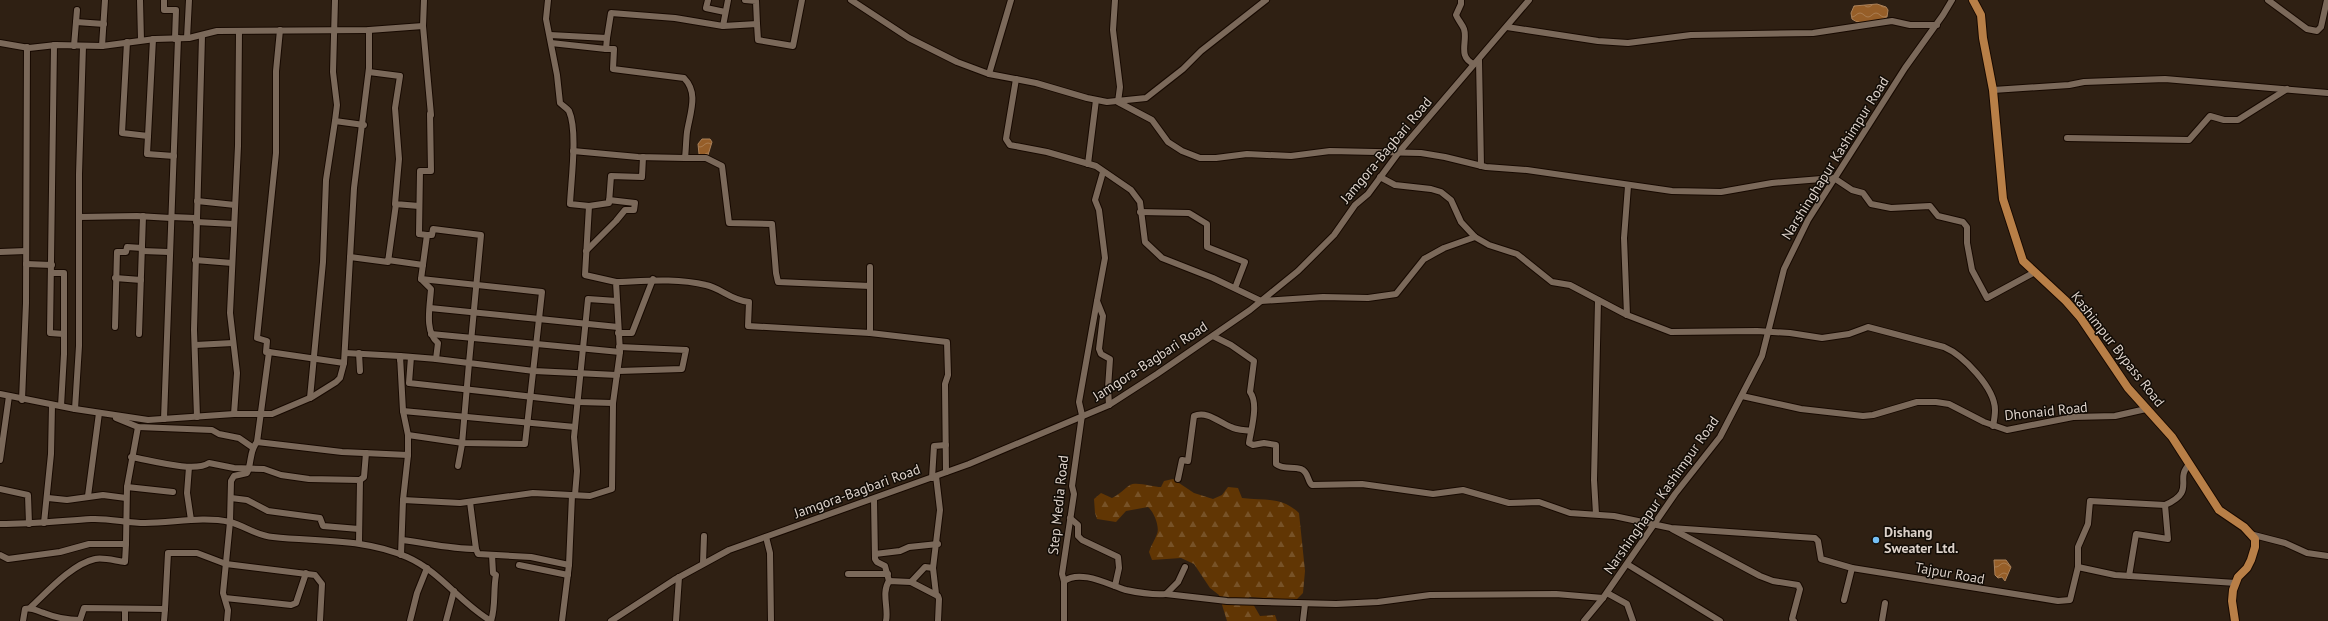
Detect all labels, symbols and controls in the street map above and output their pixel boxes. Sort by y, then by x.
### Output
street label: Narshinghapur Kashimpur Road [1777,73,1893,243]
street label: Jamgora-Bagbari Road [1336,93,1436,208]
street label: Kashimpur Bypass Road [2067,288,2169,410]
street label: Jamgora-Bagbari Road [1088,317,1211,405]
street label: Dhonaid Road [2003,398,2089,424]
street label: Narshinghapur Kashimpur Road [1599,412,1723,578]
street label: Step Media Road [1044,454,1072,556]
street label: Jamgora-Bagbari Road [790,460,923,523]
place label: Dishang Sweater Ltd. [1884,523,1958,557]
marker: Dishang Sweater Ltd. [1871,535,1881,545]
street label: Tajpur Road [1914,558,1986,588]

